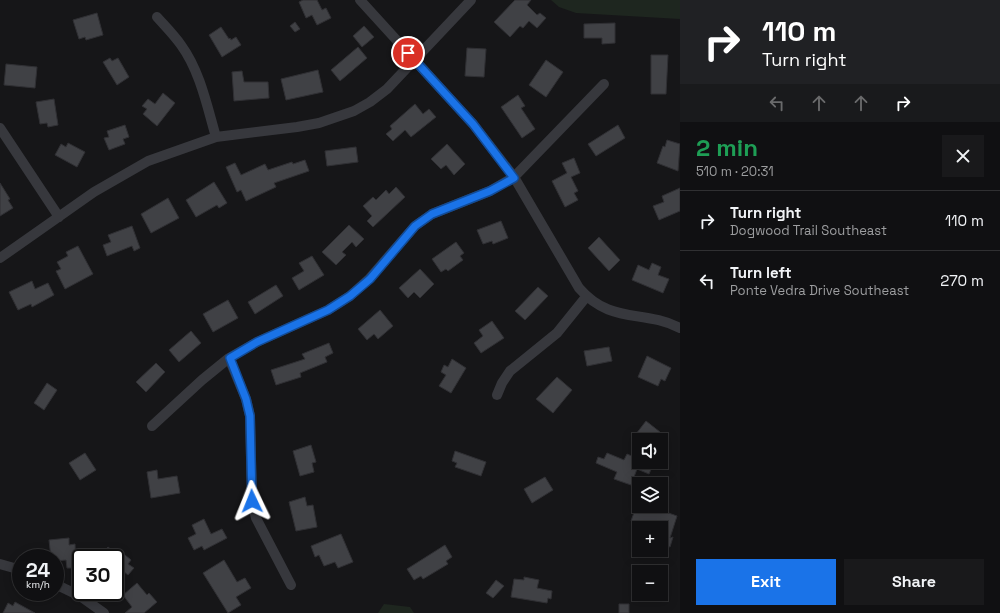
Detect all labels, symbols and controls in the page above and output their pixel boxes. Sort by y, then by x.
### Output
text: 110 m [762,13,836,49]
icon: right [696,16,748,68]
pin [391,36,425,70]
icon: arrive [397,42,419,64]
text: Turn right [762,48,846,71]
icon: left [766,92,788,114]
icon: ahead [808,92,830,114]
icon: ahead [850,92,872,114]
icon: right [892,92,914,114]
text: 2 min [696,132,758,163]
button: close [942,135,984,177]
text: 510 m · 20:31 [696,163,774,180]
text: Turn right [730,203,801,222]
icon: right [696,210,718,232]
text: 110 m [945,211,984,230]
text: Dogwood Trail Southeast [730,222,887,239]
text: Turn left [730,263,792,282]
icon: left [696,270,718,292]
text: 270 m [940,271,984,290]
text: Ponte Vedra Drive Southeast [730,282,909,299]
map controls [632,433,668,601]
button: sound [632,433,668,469]
button: layers [632,477,668,513]
position arrow [231,480,273,522]
button: + [632,521,668,557]
speed limit sign: 30 [72,549,124,601]
text: 24 [26,557,50,583]
button: Exit [696,559,836,605]
button: Share [844,559,984,605]
button: − [632,565,668,601]
text: km/h [26,578,50,591]

